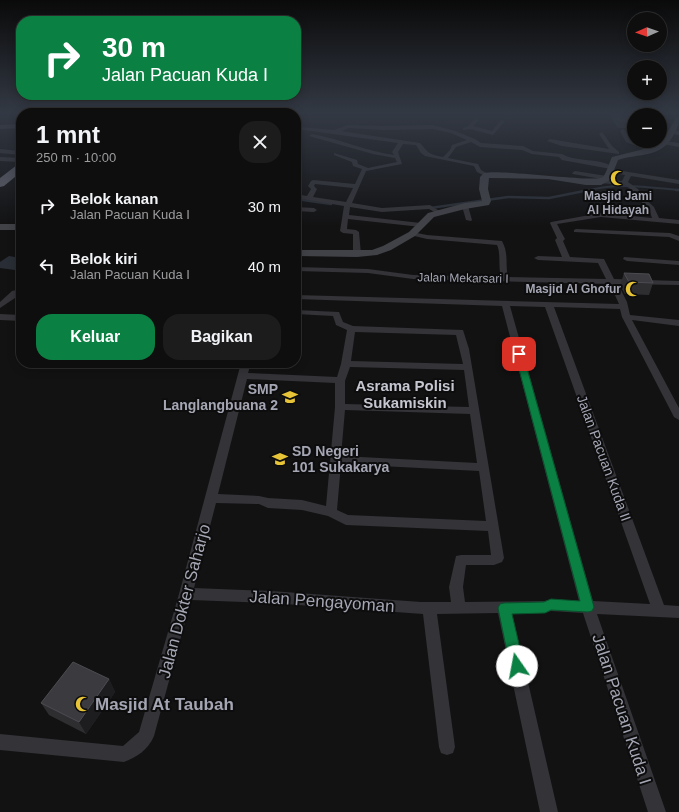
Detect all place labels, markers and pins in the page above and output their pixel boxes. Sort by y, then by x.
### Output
mosque icon: Masjid Jami Al Hidayah [609,169,627,187]
place label: Masjid Jami Al Hidayah [584,189,652,217]
mosque icon: Masjid Al Ghofur [624,280,642,298]
place label: Masjid Al Ghofur [525,282,621,296]
pin [502,337,536,371]
place label: SMP Langlangbuana 2 [163,381,278,413]
school or university icon: SMP Langlangbuana 2 [281,388,299,406]
place label: SD Negeri 101 Sukakarya [292,443,390,475]
school or university icon: SD Negeri 101 Sukakarya [271,450,289,468]
mosque icon: Masjid At Taubah [74,695,92,713]
place label: Masjid At Taubah [95,695,234,714]

